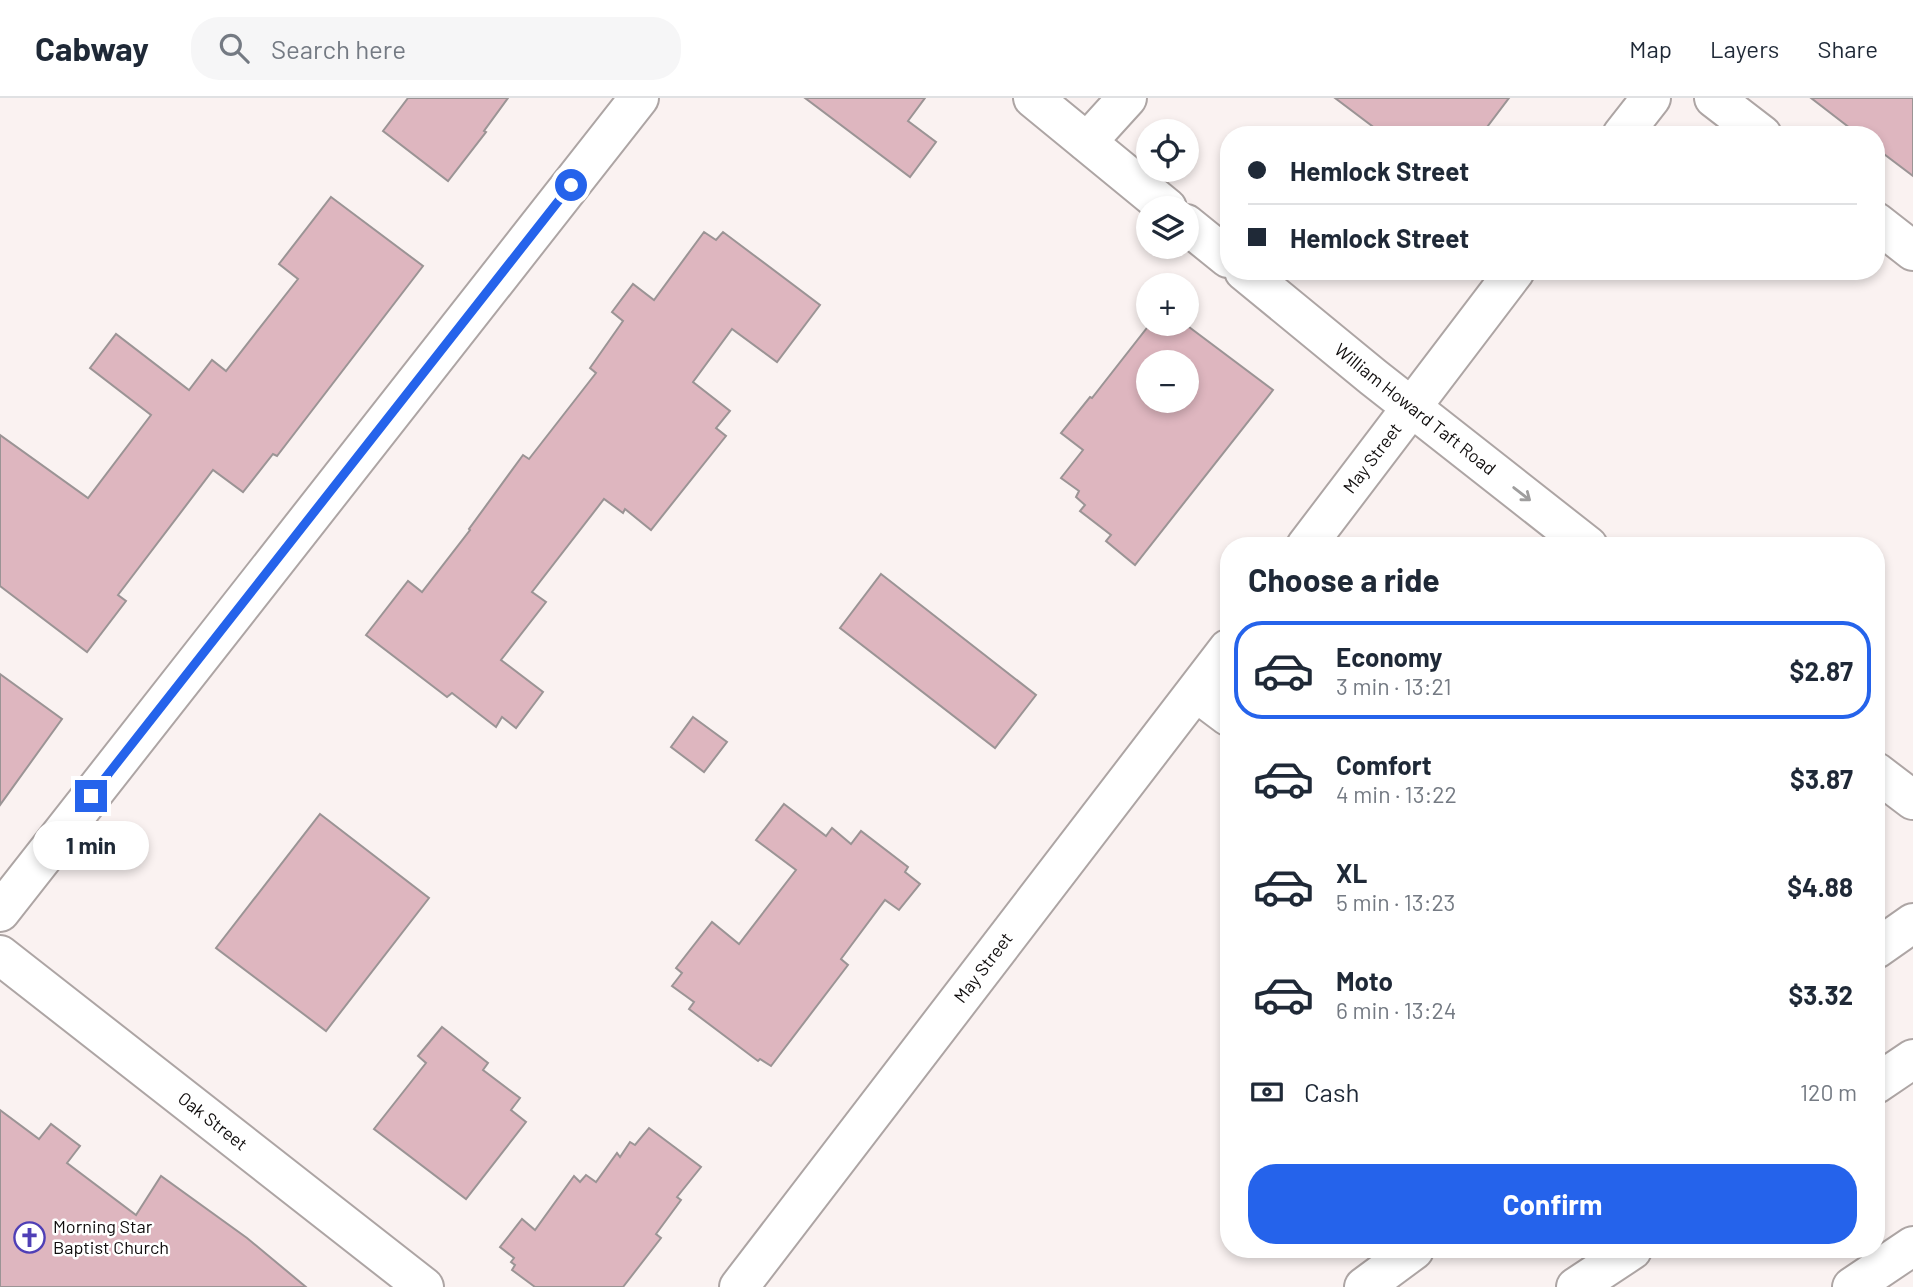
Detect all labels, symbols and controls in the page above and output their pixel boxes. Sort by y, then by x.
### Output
search box [191,17,681,80]
text: Cabway [35,28,149,68]
icon: search [215,29,253,67]
text: Search here [271,33,406,64]
text: Map [1629,34,1672,63]
text: Layers [1710,34,1779,63]
text: Share [1817,34,1878,63]
map controls [1136,119,1199,413]
button: locate [1136,119,1199,182]
text: Hemlock Street [1290,155,1469,186]
route start [555,169,587,201]
button: layers [1136,196,1199,259]
text: Hemlock Street [1290,222,1469,253]
button: + [1136,273,1199,336]
street label: William Howard Taft Road [1331,338,1501,479]
button: − [1136,350,1199,413]
street label: May Street [1338,418,1406,498]
one-way arrow [1512,487,1531,502]
text: Choose a ride [1248,560,1440,598]
icon: car [1252,639,1315,702]
text: Economy [1336,641,1442,672]
text: $2.87 [1790,655,1853,686]
text: 3 min · 13:21 [1336,672,1452,700]
icon: car [1252,747,1315,810]
text: Comfort [1336,749,1432,780]
text: $3.87 [1790,763,1853,794]
route end [75,780,107,812]
text: 4 min · 13:22 [1336,780,1457,808]
callout: 1 min [33,820,149,870]
text: 1 min [66,831,116,859]
icon: car [1252,855,1315,918]
text: XL [1336,857,1367,888]
text: $4.88 [1787,871,1853,902]
text: 5 min · 13:23 [1336,888,1455,916]
street label: May Street [949,928,1017,1007]
icon: car [1252,963,1315,1026]
text: Moto [1336,965,1393,996]
text: $3.32 [1788,979,1853,1010]
text: 6 min · 13:24 [1336,996,1456,1024]
icon: cash [1248,1073,1286,1111]
text: Cash [1304,1076,1359,1107]
text: 120 m [1800,1078,1857,1106]
street label: Oak Street [174,1087,252,1155]
button: Confirm [1248,1164,1857,1244]
place label: Morning Star Baptist Church [53,1215,169,1258]
church icon: Morning Star Baptist Church [13,1220,47,1254]

